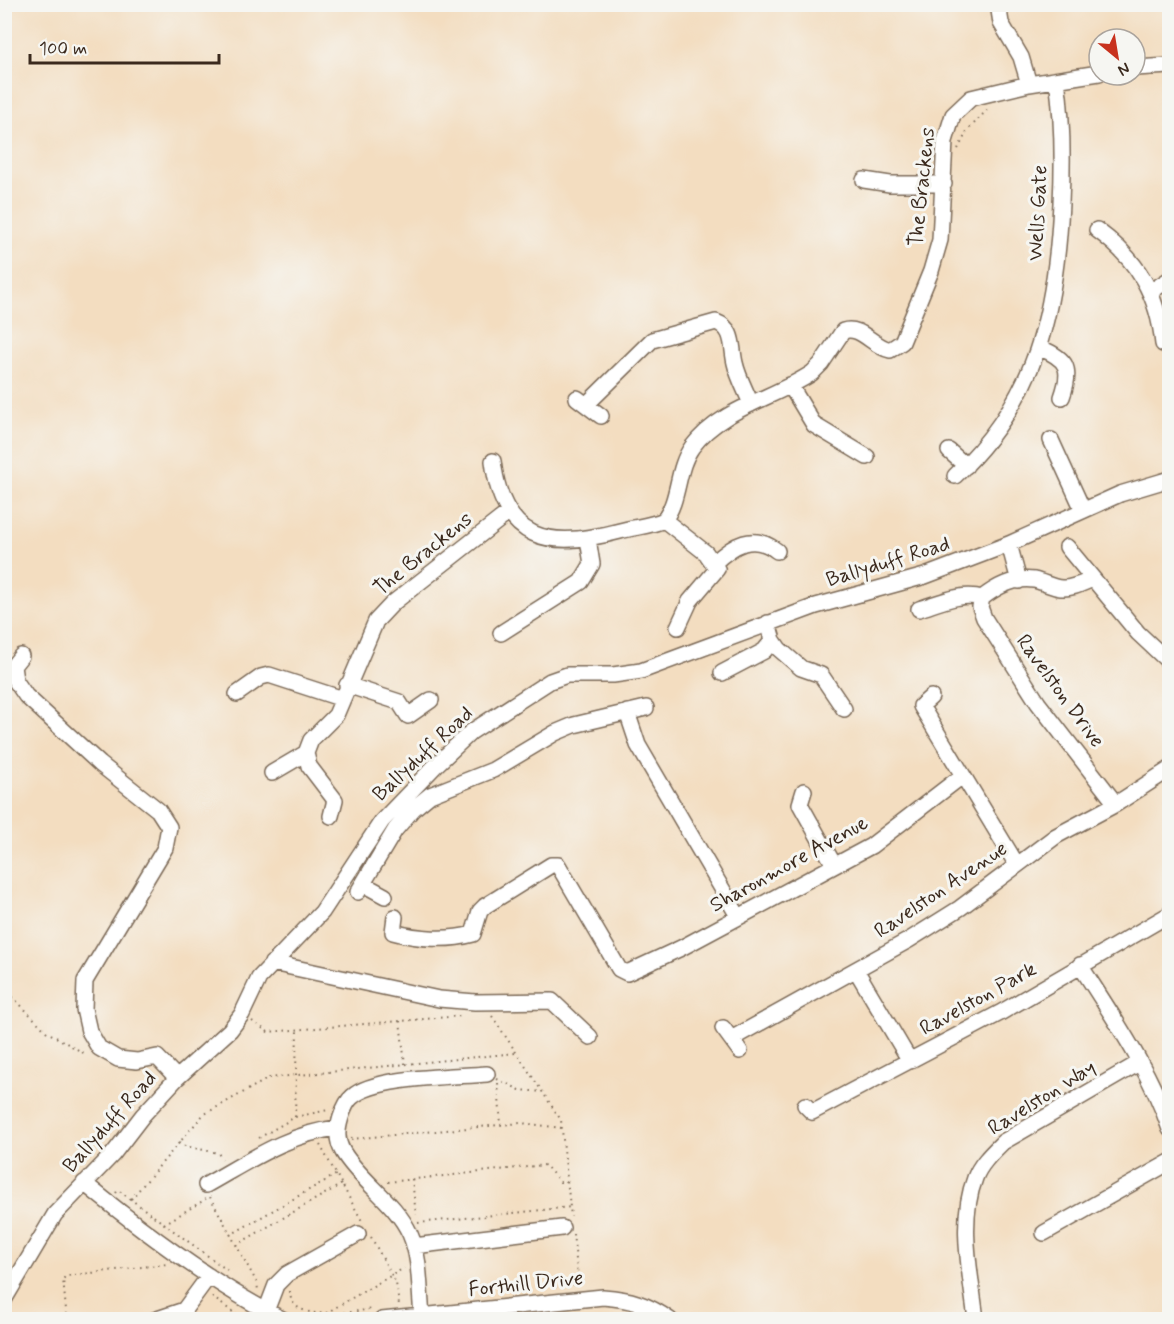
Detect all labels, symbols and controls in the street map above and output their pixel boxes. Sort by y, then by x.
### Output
scale bar [30,27,219,65]
north arrow [1087,27,1147,87]
text: 100 m [39,37,87,61]
text: N [1114,57,1134,80]
street label: The Brackens [902,126,942,248]
street label: Wells Gate [1022,164,1054,262]
street label: The Brackens [368,505,478,603]
street label: Ballyduff Road [823,530,953,594]
street label: Ravelston Drive [1009,629,1111,753]
street label: Ballyduff Road [367,700,479,808]
street label: Sharonmore Avenue [705,809,873,919]
street label: Ravelston Avenue [869,835,1013,945]
street label: Ravelston Park [915,955,1042,1043]
street label: Ravelston Way [983,1054,1101,1142]
street label: Ballyduff Road [57,1065,163,1179]
street label: Forthill Drive [467,1264,585,1304]

